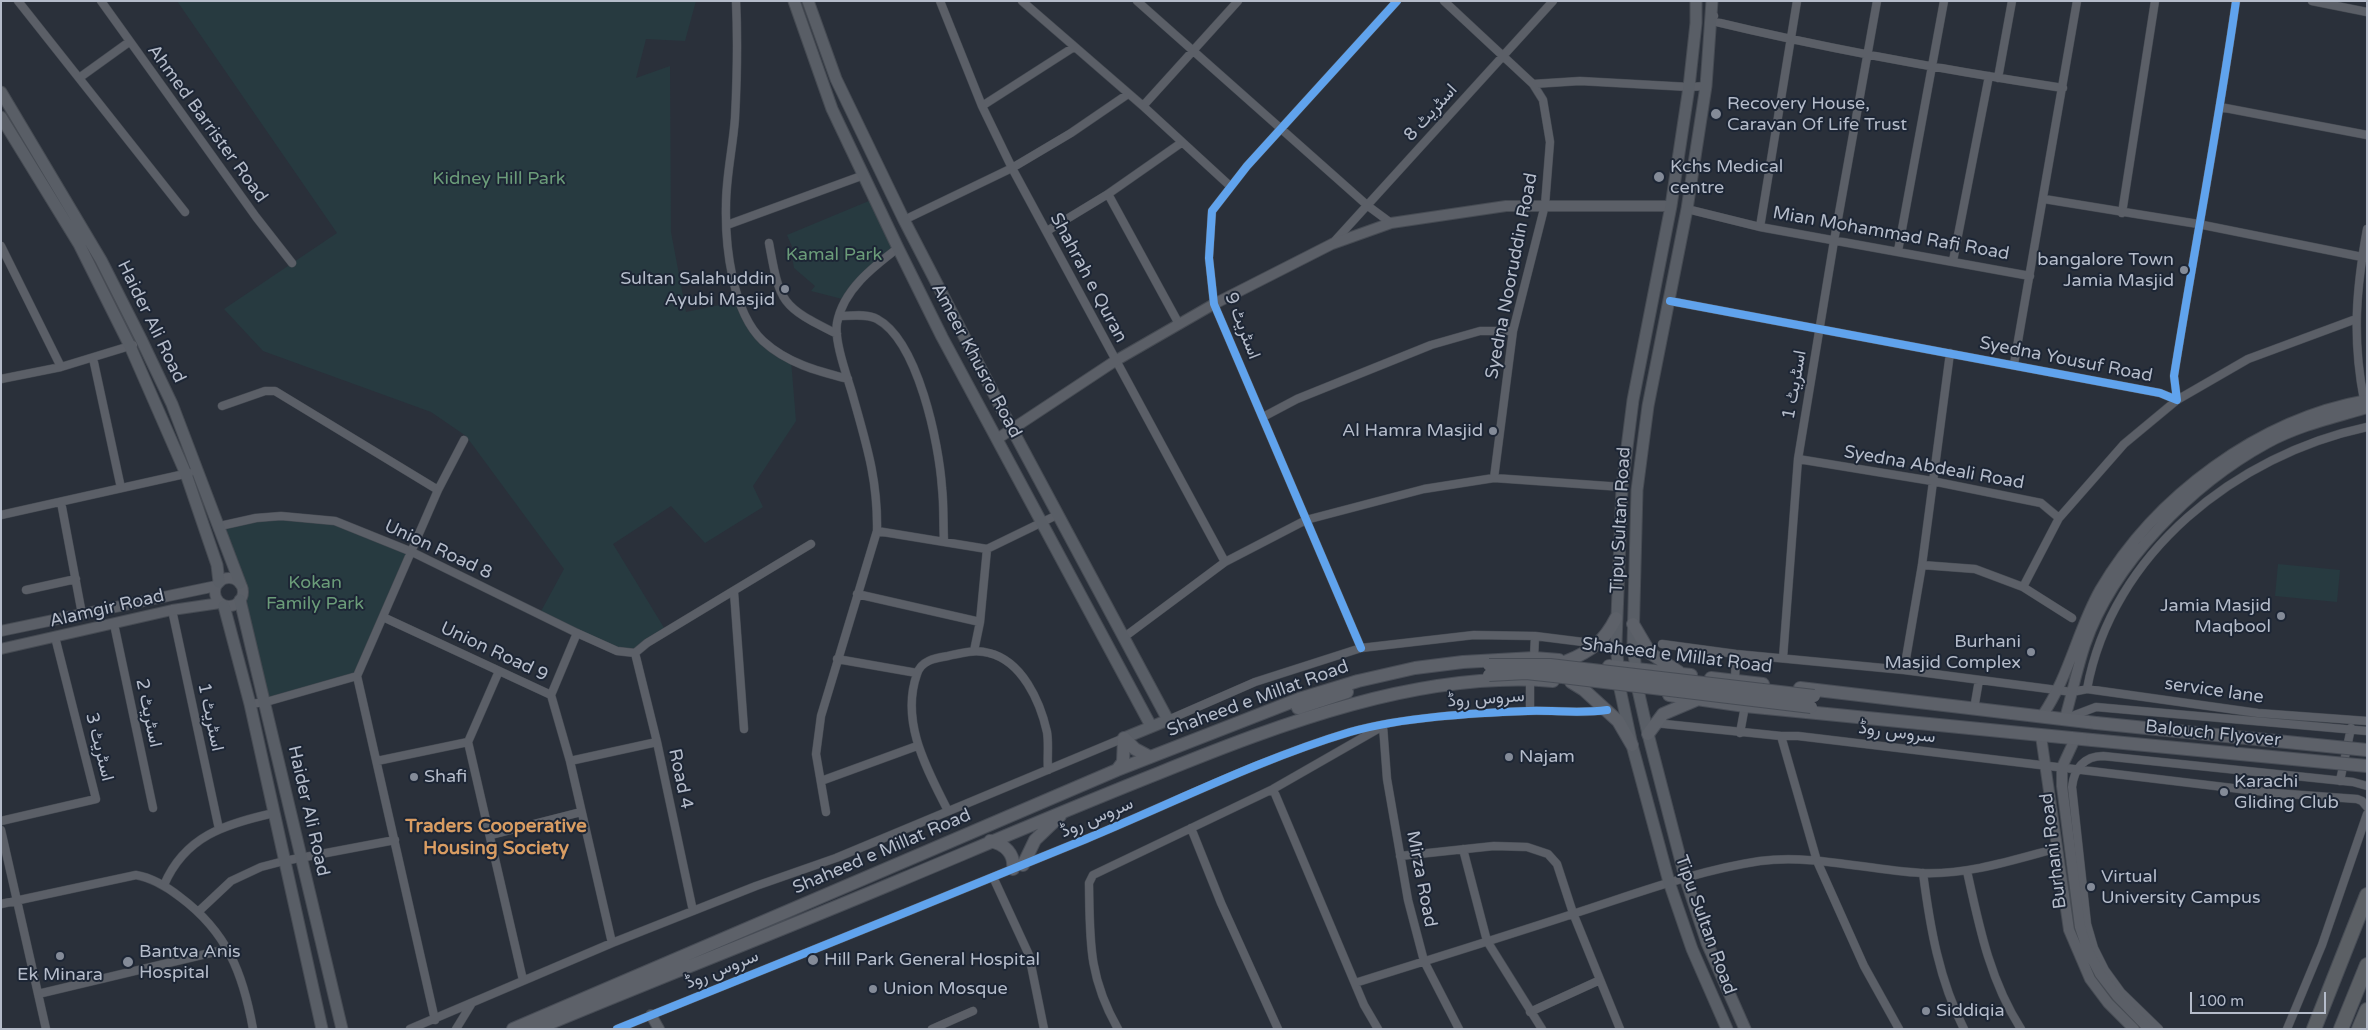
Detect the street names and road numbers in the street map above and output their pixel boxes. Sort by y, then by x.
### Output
street label: Ahmed Barrister Road [142,41,272,207]
street label: اسٹریٹ 8 [1400,80,1462,146]
street label: Syedna Nooruddin Road [1481,171,1543,381]
street label: Mian Mohammad Rafi Road [1771,203,2011,265]
street label: Shahrah e Quran [1045,209,1131,347]
street label: Haider Ali Road [112,257,190,387]
street label: Ameer Khusro Road [926,280,1026,442]
street label: اسٹریٹ 9 [1219,290,1265,362]
street label: Syedna Yousuf Road [1978,333,2154,387]
street label: اسٹریٹ 1 [1778,349,1812,421]
street label: Syedna Abdeali Road [1842,442,2026,494]
street label: Tipu Sultan Road [1606,446,1636,594]
street label: Union Road 8 [381,516,495,584]
street label: Alamgir Road [48,585,166,633]
street label: Union Road 9 [437,618,551,686]
street label: Shaheed e Millat Road [1581,634,1773,678]
street label: Shaheed e Millat Road [1164,656,1352,742]
street label: service lane [2163,673,2265,709]
street label: اسٹریٹ 2 [130,677,166,749]
street label: اسٹریٹ 1 [192,681,228,753]
street label: سروس روڈ [1447,686,1525,712]
street label: اسٹریٹ 3 [80,711,118,783]
street label: Balouch Flyover [2144,716,2282,752]
street label: سروس روڈ [1857,718,1937,748]
street label: Haider Ali Road [282,744,334,878]
street label: Road 4 [663,747,697,811]
street label: Burhani Road [2036,792,2072,910]
street label: سروس روڈ [1057,793,1137,843]
street label: Shaheed e Millat Road [790,805,974,899]
street label: Mirza Road [1401,829,1441,929]
street label: Tipu Sultan Road [1670,852,1740,998]
street label: سروس روڈ [682,946,762,994]

